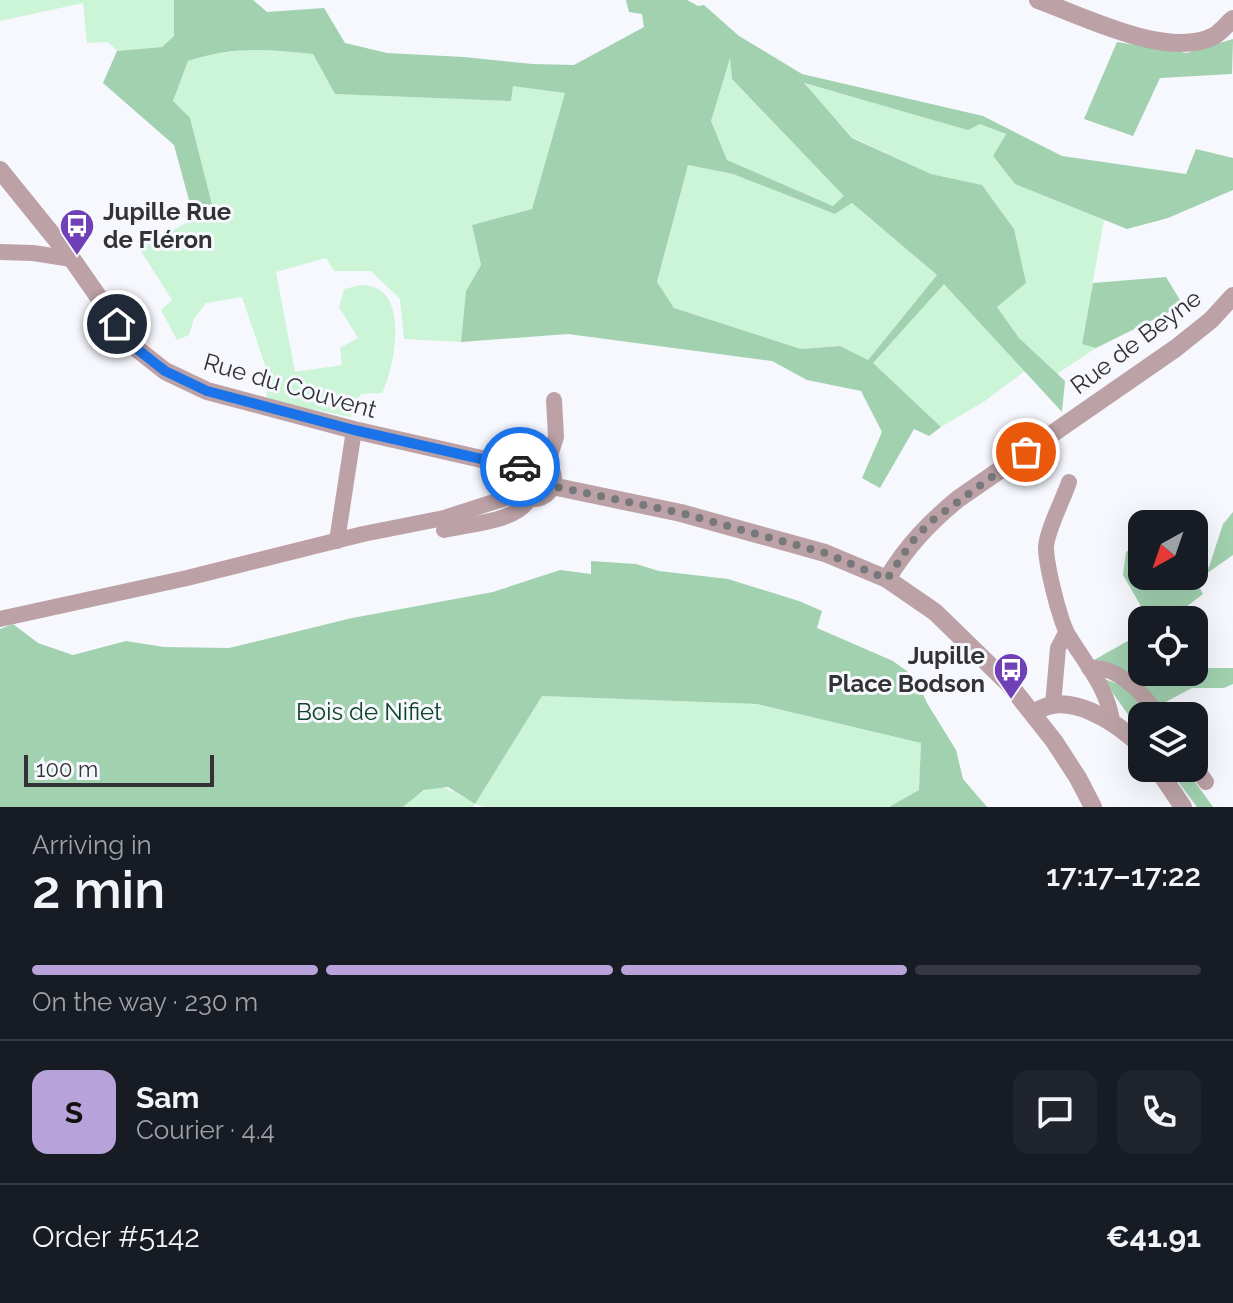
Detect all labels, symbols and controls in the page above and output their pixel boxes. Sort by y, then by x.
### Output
place label: Jupille Rue de Fléron [103,197,231,254]
bus stop icon: Jupille Rue de Fléron [58,207,96,257]
street label: Rue de Beyne [1065,283,1207,400]
pin [83,290,151,358]
icon: home [95,302,139,346]
street label: Rue du Couvent [200,347,380,424]
pin [992,418,1060,486]
courier [480,427,560,507]
icon: bag [1004,430,1048,474]
icon: car [498,445,542,489]
north arrow [1128,510,1208,590]
map controls [1128,510,1208,782]
button: locate [1128,606,1208,686]
place label: Jupille Place Bodson [828,641,985,698]
bus stop icon: Jupille Place Bodson [992,651,1030,701]
park label: Bois de Nifiet [296,697,442,726]
button: layers [1128,702,1208,782]
scale bar [24,751,214,787]
text: 100 m [36,756,98,782]
text: Arriving in [32,830,152,860]
text: 17:17–17:22 [1046,858,1201,893]
text: 2 min [32,859,165,920]
text: On the way · 230 m [32,987,258,1017]
button: chat [1013,1070,1097,1154]
button: phone [1117,1070,1201,1154]
text: Sam [136,1080,199,1115]
text: S [65,1095,83,1130]
text: Courier · 4.4 [136,1115,275,1145]
text: Order #5142 [32,1219,200,1254]
text: €41.91 [1106,1219,1201,1254]

